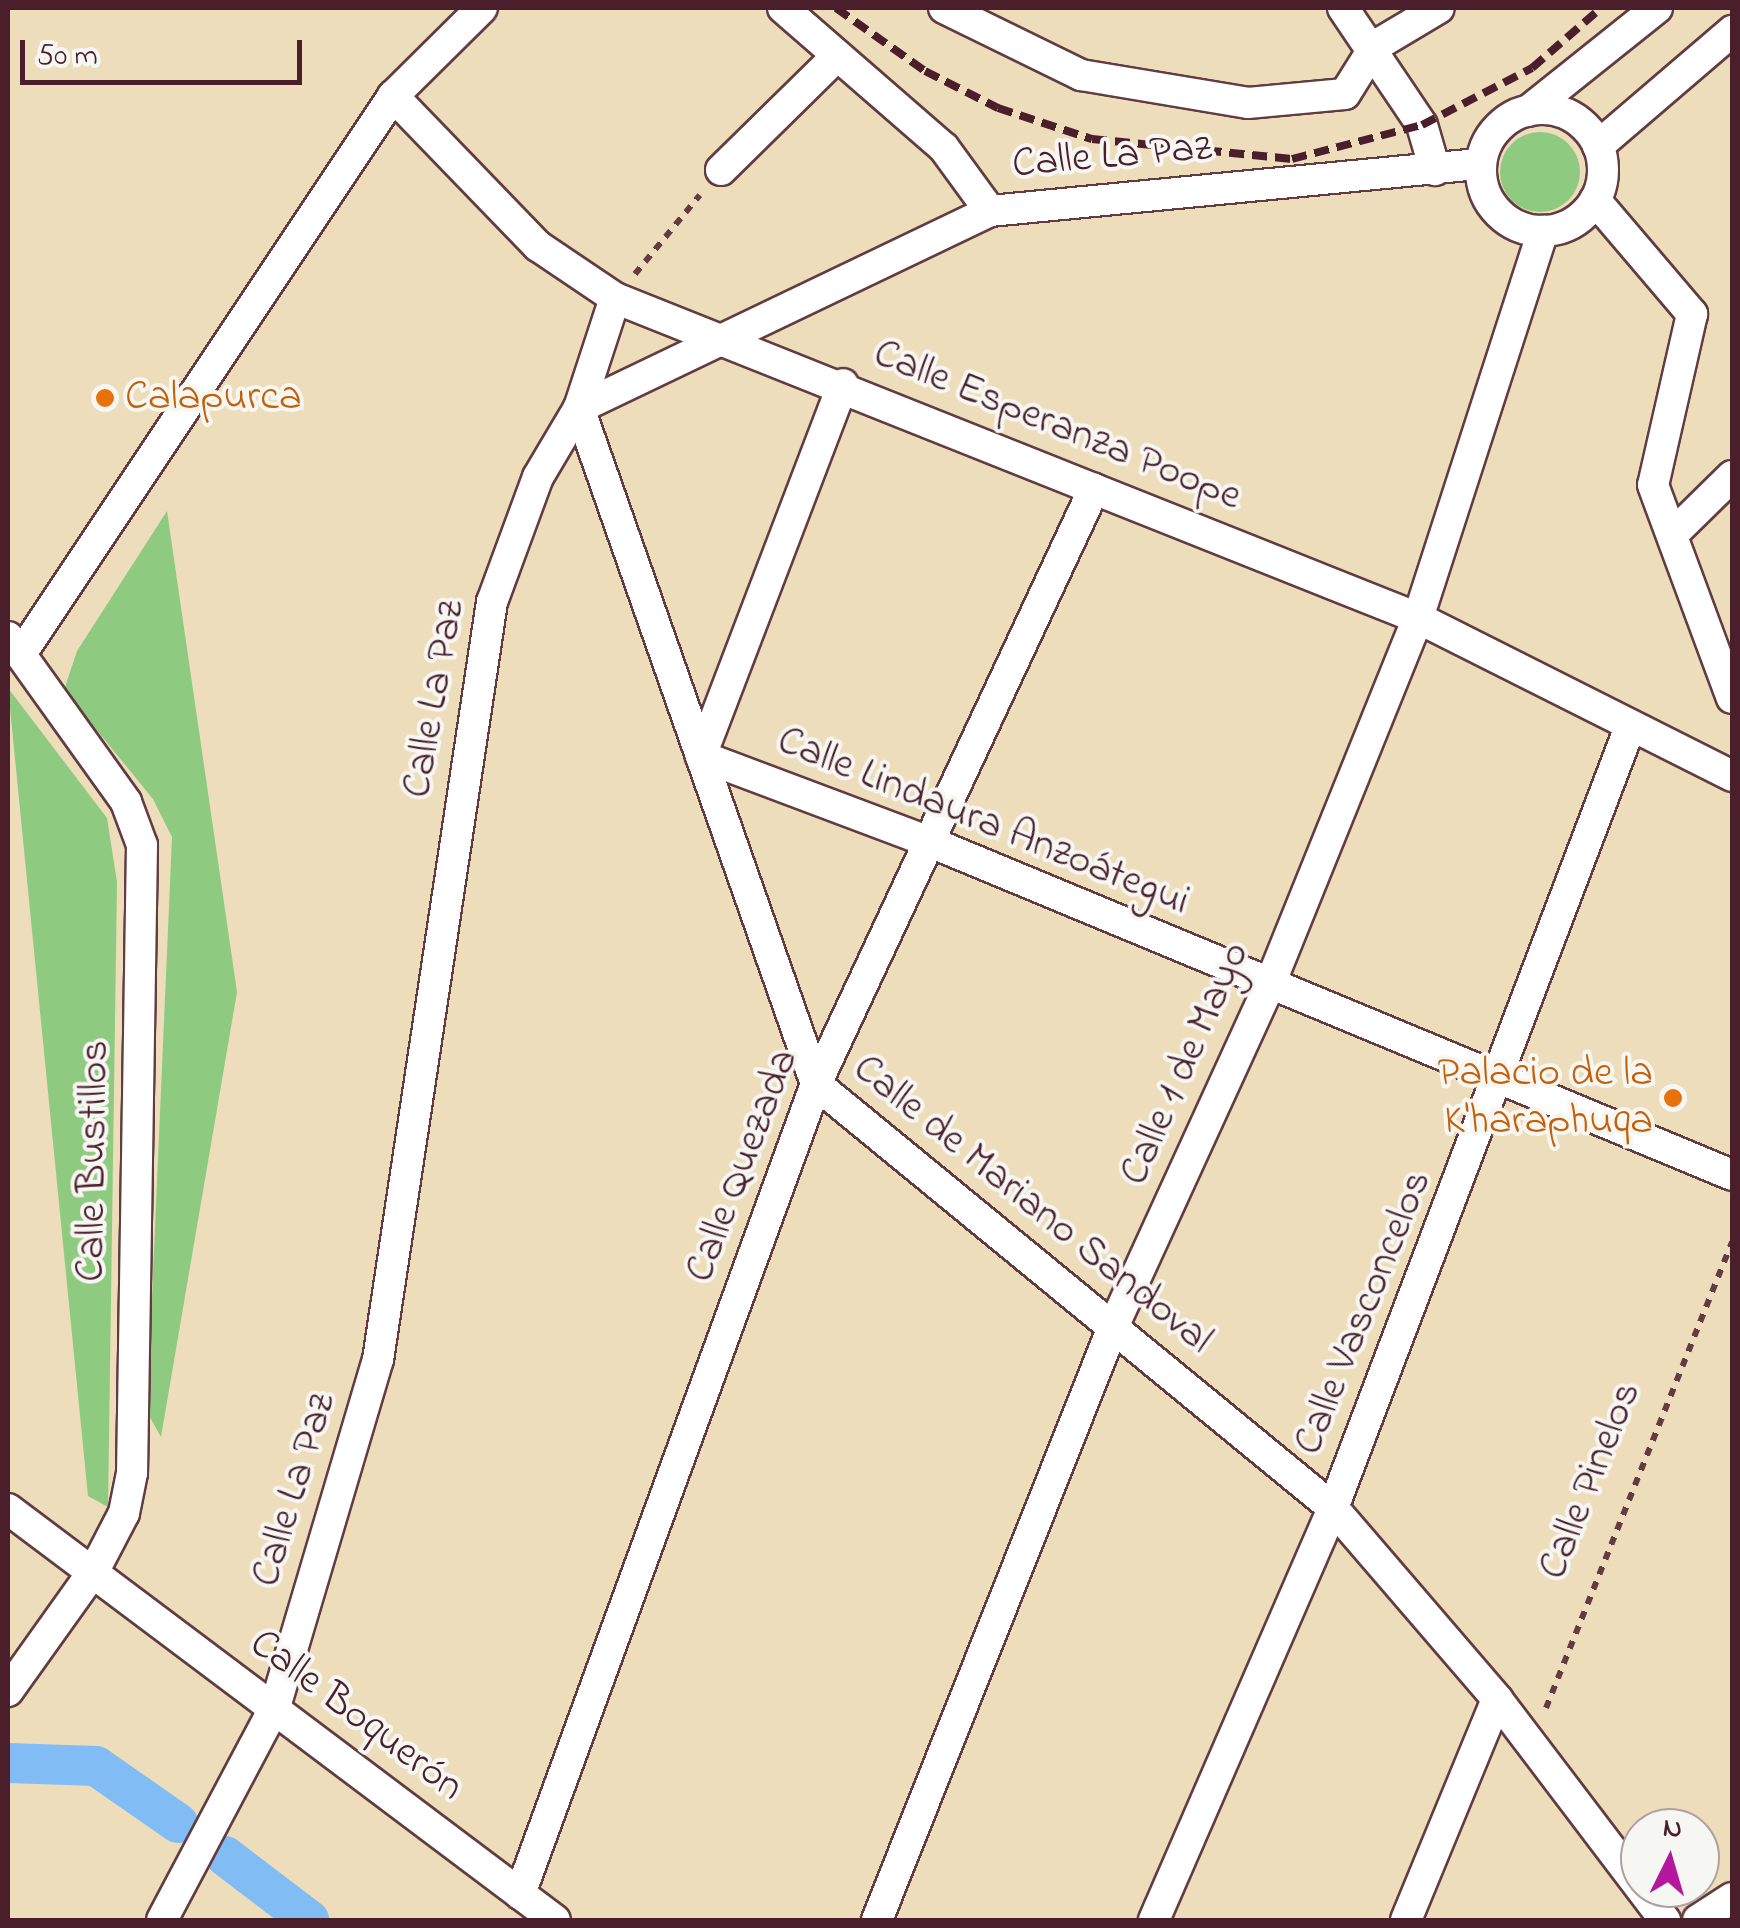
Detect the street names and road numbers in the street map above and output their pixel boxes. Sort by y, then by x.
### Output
street label: Calle La Paz [1010,123,1214,191]
street label: Calle Esperanza Poope [866,329,1248,523]
street label: Calle La Paz [393,596,477,802]
street label: Calle Lindaura Anzoátegui [770,716,1196,928]
street label: Calle 1 de Mayo [1110,935,1262,1193]
street label: Calle Bustillos [67,1040,121,1282]
street label: Calle Quezada [675,1042,811,1290]
street label: Calle de Mariano Sandoval [842,1044,1222,1366]
street label: Calle Vasconcelos [1284,1164,1444,1462]
street label: Calle Pinelos [1529,1375,1653,1587]
street label: Calle La Paz [242,1387,348,1593]
street label: Calle Boquerón [239,1619,473,1813]

